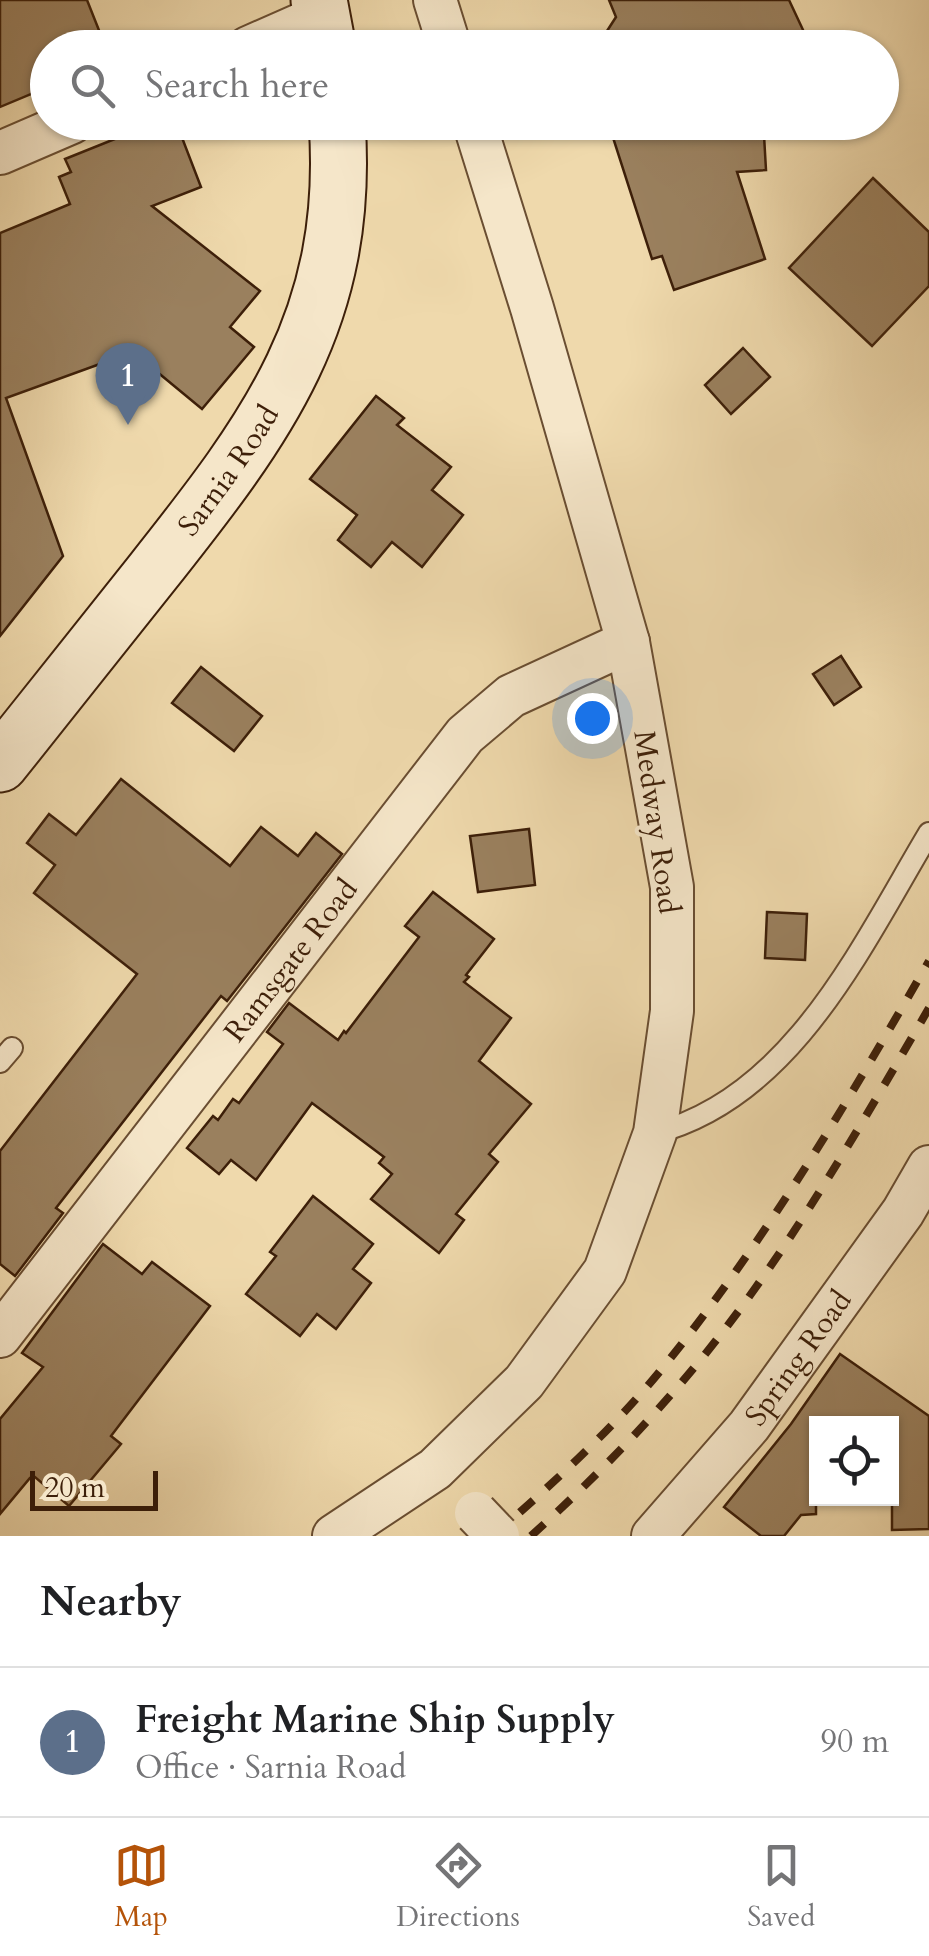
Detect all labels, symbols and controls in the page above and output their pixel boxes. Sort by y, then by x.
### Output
search box [30,30,899,140]
icon: search [65,58,120,113]
text: Search here [145,59,329,111]
pin: 1 [96,342,160,425]
street label: Sarnia Road [169,398,289,545]
your location [567,693,618,744]
street label: Medway Road [623,728,690,916]
street label: Ramsgate Road [215,871,367,1051]
street label: Spring Road [736,1282,861,1434]
map controls [809,1416,899,1506]
button: locate [809,1416,899,1506]
scale bar [30,1466,158,1510]
text: 20 m [45,1469,105,1507]
text: Nearby [40,1573,182,1630]
text: Freight Marine Ship Supply [135,1694,615,1746]
text: 1 [64,1720,81,1764]
text: 90 m [821,1720,889,1764]
text: Office · Sarnia Road [135,1746,406,1790]
tab: Map [114,1838,169,1936]
tab: Directions [396,1838,520,1936]
tab: Saved [747,1838,815,1936]

